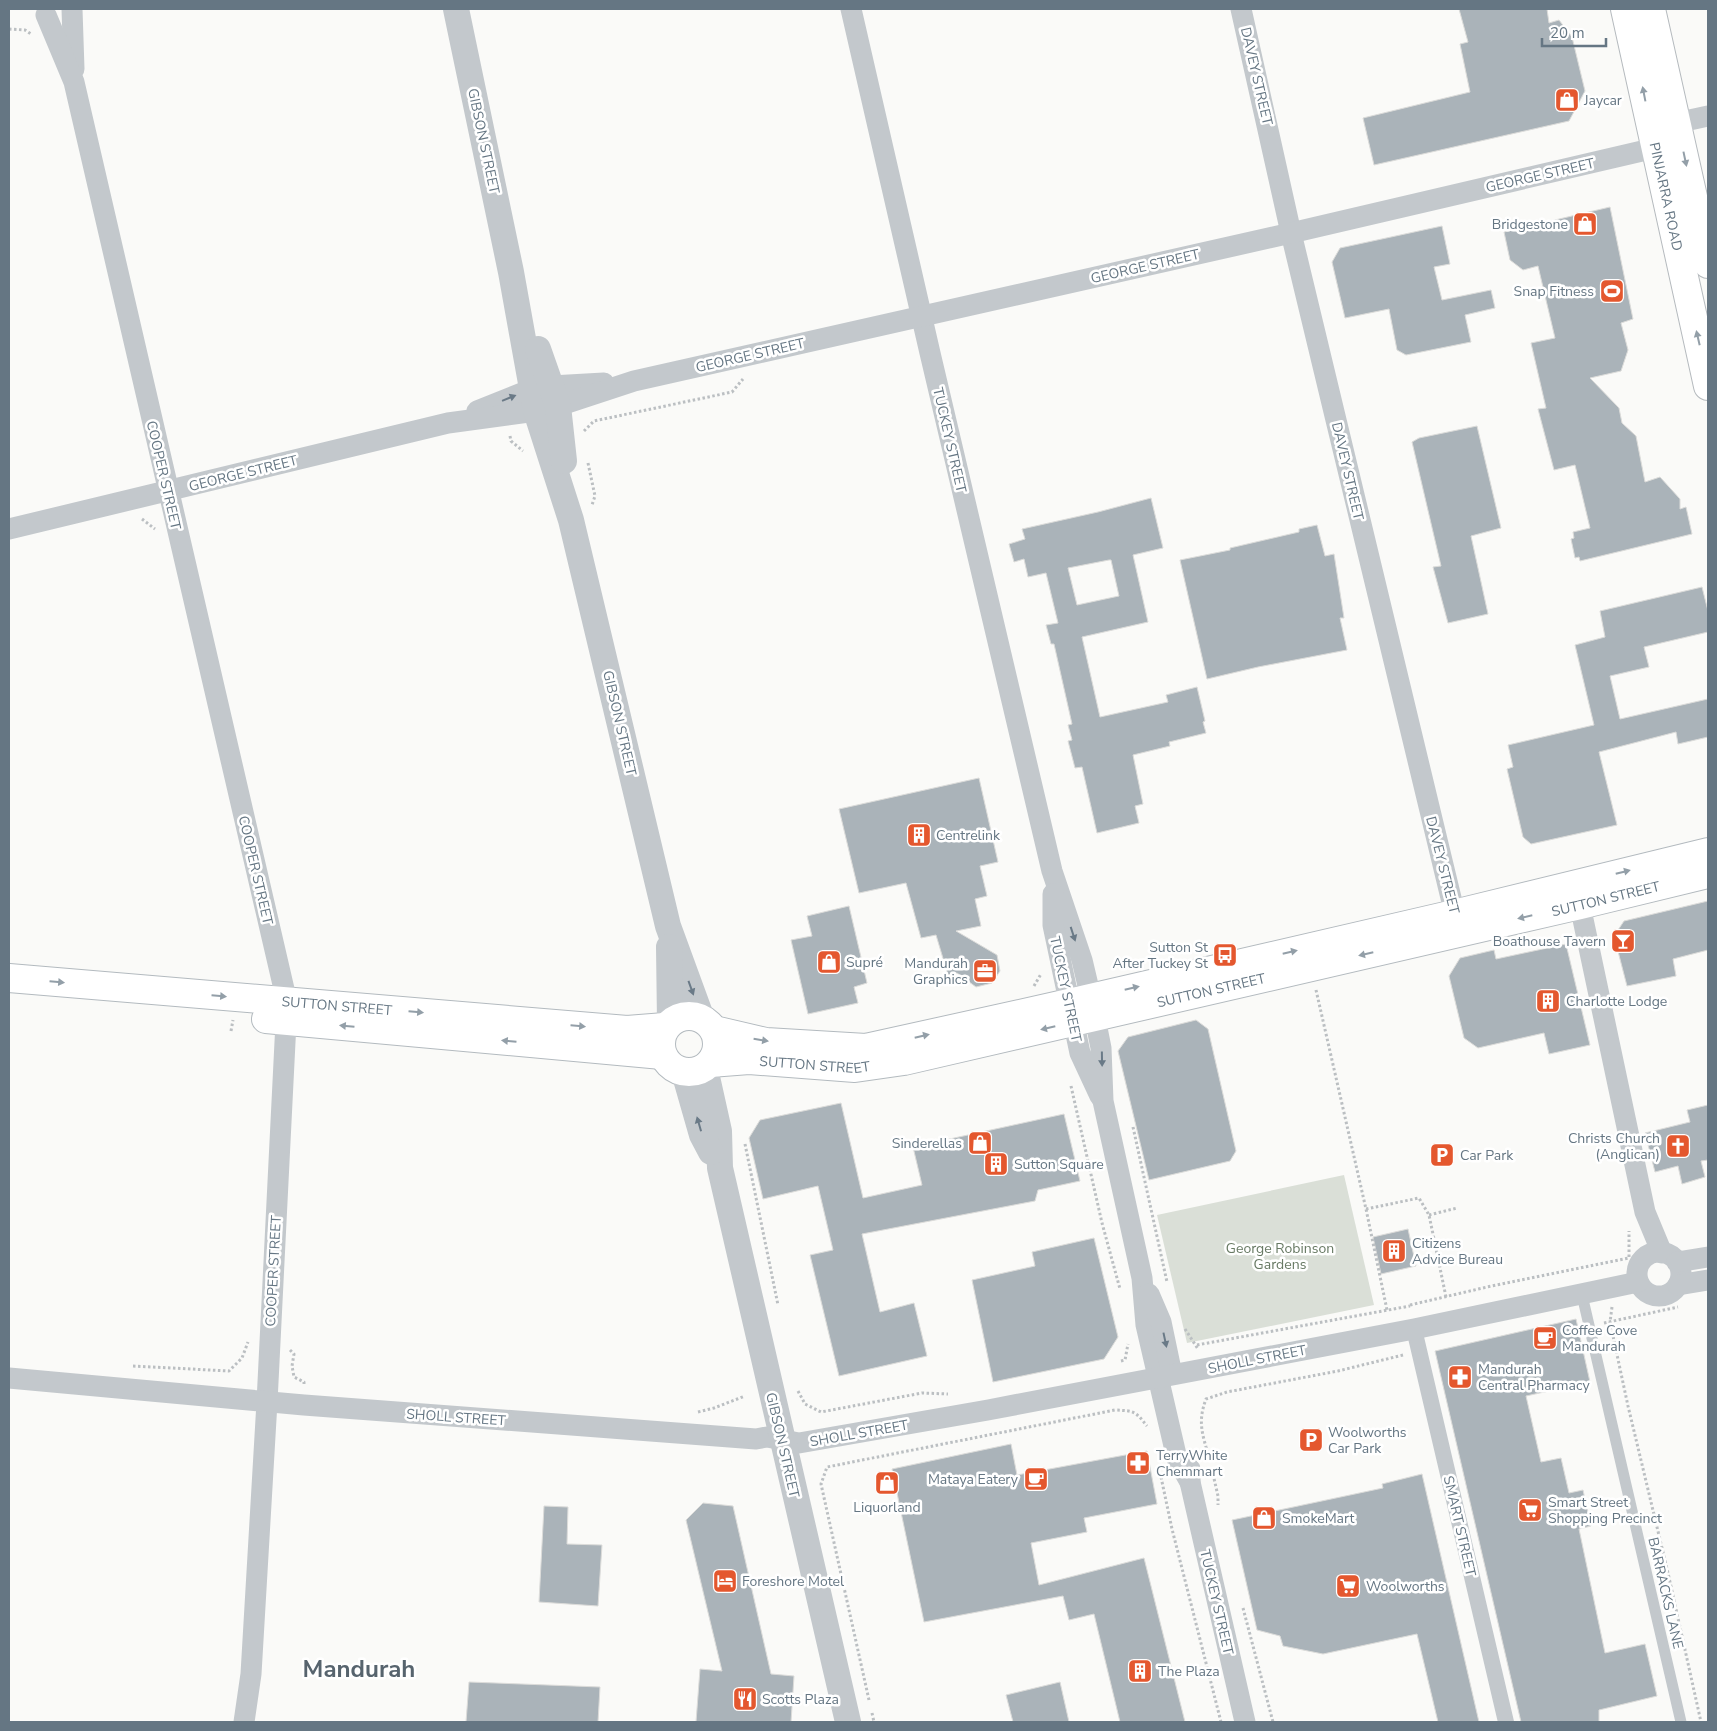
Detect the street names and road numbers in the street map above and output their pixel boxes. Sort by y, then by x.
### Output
street label: DAVEY STREET [1236,25,1277,128]
street label: GIBSON STREET [463,87,504,196]
street label: PINJARRA ROAD [1645,141,1687,253]
street label: GEORGE STREET [1484,154,1597,197]
street label: GEORGE STREET [1089,245,1202,288]
street label: GEORGE STREET [694,334,807,377]
street label: TUCKEY STREET [928,386,971,495]
street label: COOPER STREET [142,419,185,532]
street label: DAVEY STREET [1327,420,1368,523]
street label: GEORGE STREET [187,451,300,496]
street label: GIBSON STREET [598,669,641,778]
street label: COOPER STREET [234,814,277,927]
street label: DAVEY STREET [1421,814,1464,917]
street label: SUTTON STREET [1550,877,1662,921]
street label: TUCKEY STREET [1045,935,1086,1044]
street label: SUTTON STREET [1155,969,1268,1012]
street label: SUTTON STREET [281,992,393,1020]
street label: SUTTON STREET [759,1052,872,1078]
street label: COOPER STREET [261,1214,286,1327]
street label: SHOLL STREET [1206,1341,1308,1378]
street label: GIBSON STREET [761,1391,804,1500]
street label: SHOLL STREET [406,1405,507,1430]
street label: SHOLL STREET [808,1415,910,1451]
street label: SMART STREET [1439,1474,1480,1579]
street label: BARRACKS LANE [1643,1535,1688,1651]
street label: TUCKEY STREET [1195,1548,1238,1657]

